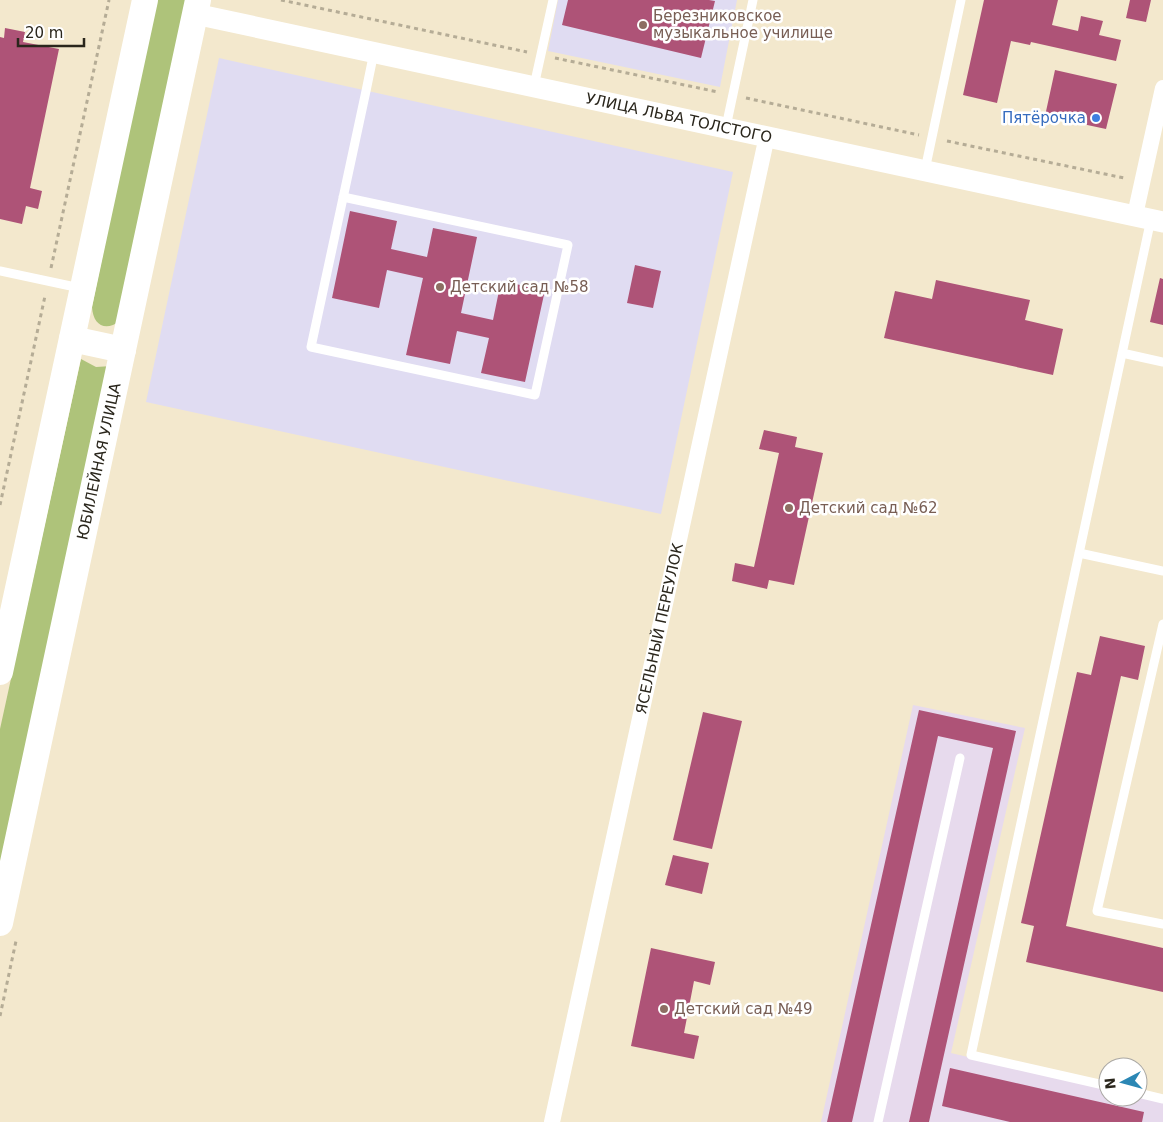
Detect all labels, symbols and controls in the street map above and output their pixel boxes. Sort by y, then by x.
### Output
place label: Березниковское музыкальное училище [653,7,833,42]
scale bar [18,15,84,47]
marker: Березниковское музыкальное училище [637,19,649,31]
text: 20 m [25,24,63,42]
street label: УЛИЦА ЛЬВА ТОЛСТОГО [584,89,774,147]
place label: Пятёрочка [1002,109,1086,127]
marker: Пятёрочка [1090,112,1102,124]
place label: Детский сад №58 [450,278,589,296]
marker: Детский сад №58 [434,281,446,293]
street label: ЮБИЛЕЙНАЯ УЛИЦА [73,381,125,542]
place label: Детский сад №62 [799,499,938,517]
marker: Детский сад №62 [783,502,795,514]
street label: ЯСЕЛЬНЫЙ ПЕРЕУЛОК [632,541,687,716]
place label: Детский сад №49 [674,1000,813,1018]
marker: Детский сад №49 [658,1003,670,1015]
north arrow [1098,1057,1148,1107]
text: N [1102,1077,1119,1090]

